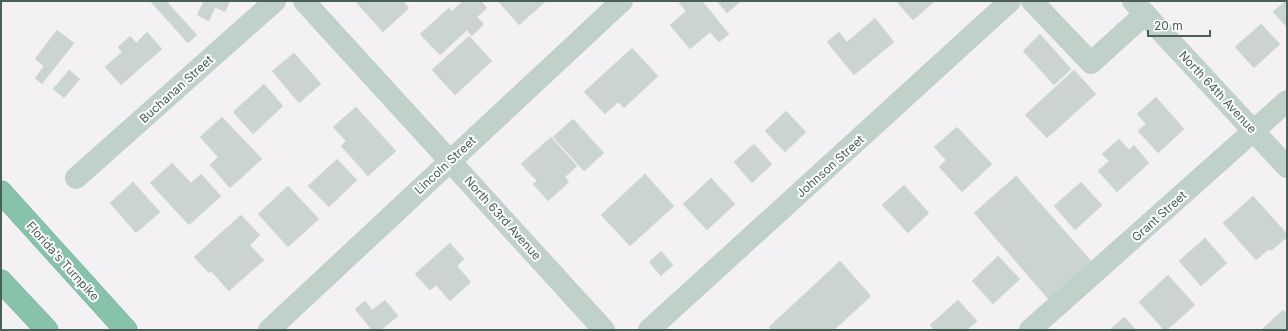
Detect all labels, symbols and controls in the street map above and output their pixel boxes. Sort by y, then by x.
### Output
scale bar [1148,12,1210,38]
text: 20 m [1154,18,1183,33]
street label: North 64th Avenue [1176,48,1260,136]
street label: Buchanan Street [136,52,216,126]
street label: Johnson Street [793,132,867,200]
street label: Lincoln Street [411,133,479,197]
street label: North 63rd Avenue [461,173,545,263]
street label: Grant Street [1129,187,1190,244]
street label: Florida's Turnpike [23,218,103,304]

